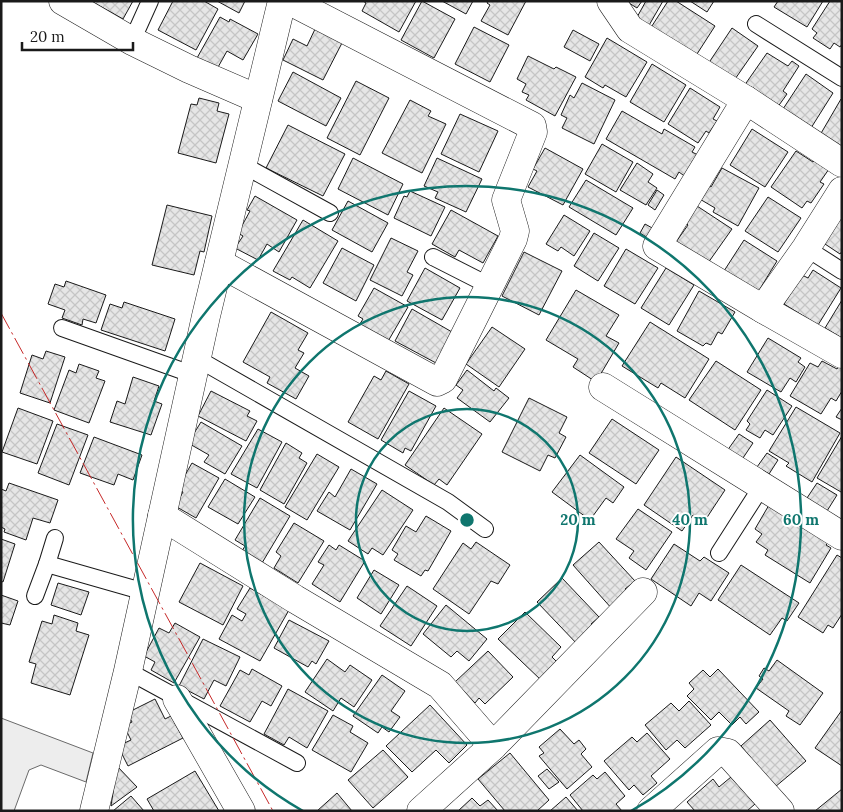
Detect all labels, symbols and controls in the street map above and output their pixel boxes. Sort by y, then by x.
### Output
scale bar [22,20,134,52]
text: 20 m [30,27,65,46]
text: 20 m [560,510,596,529]
text: 40 m [672,510,708,529]
text: 60 m [783,510,819,529]
centre of rings [458,511,476,529]

